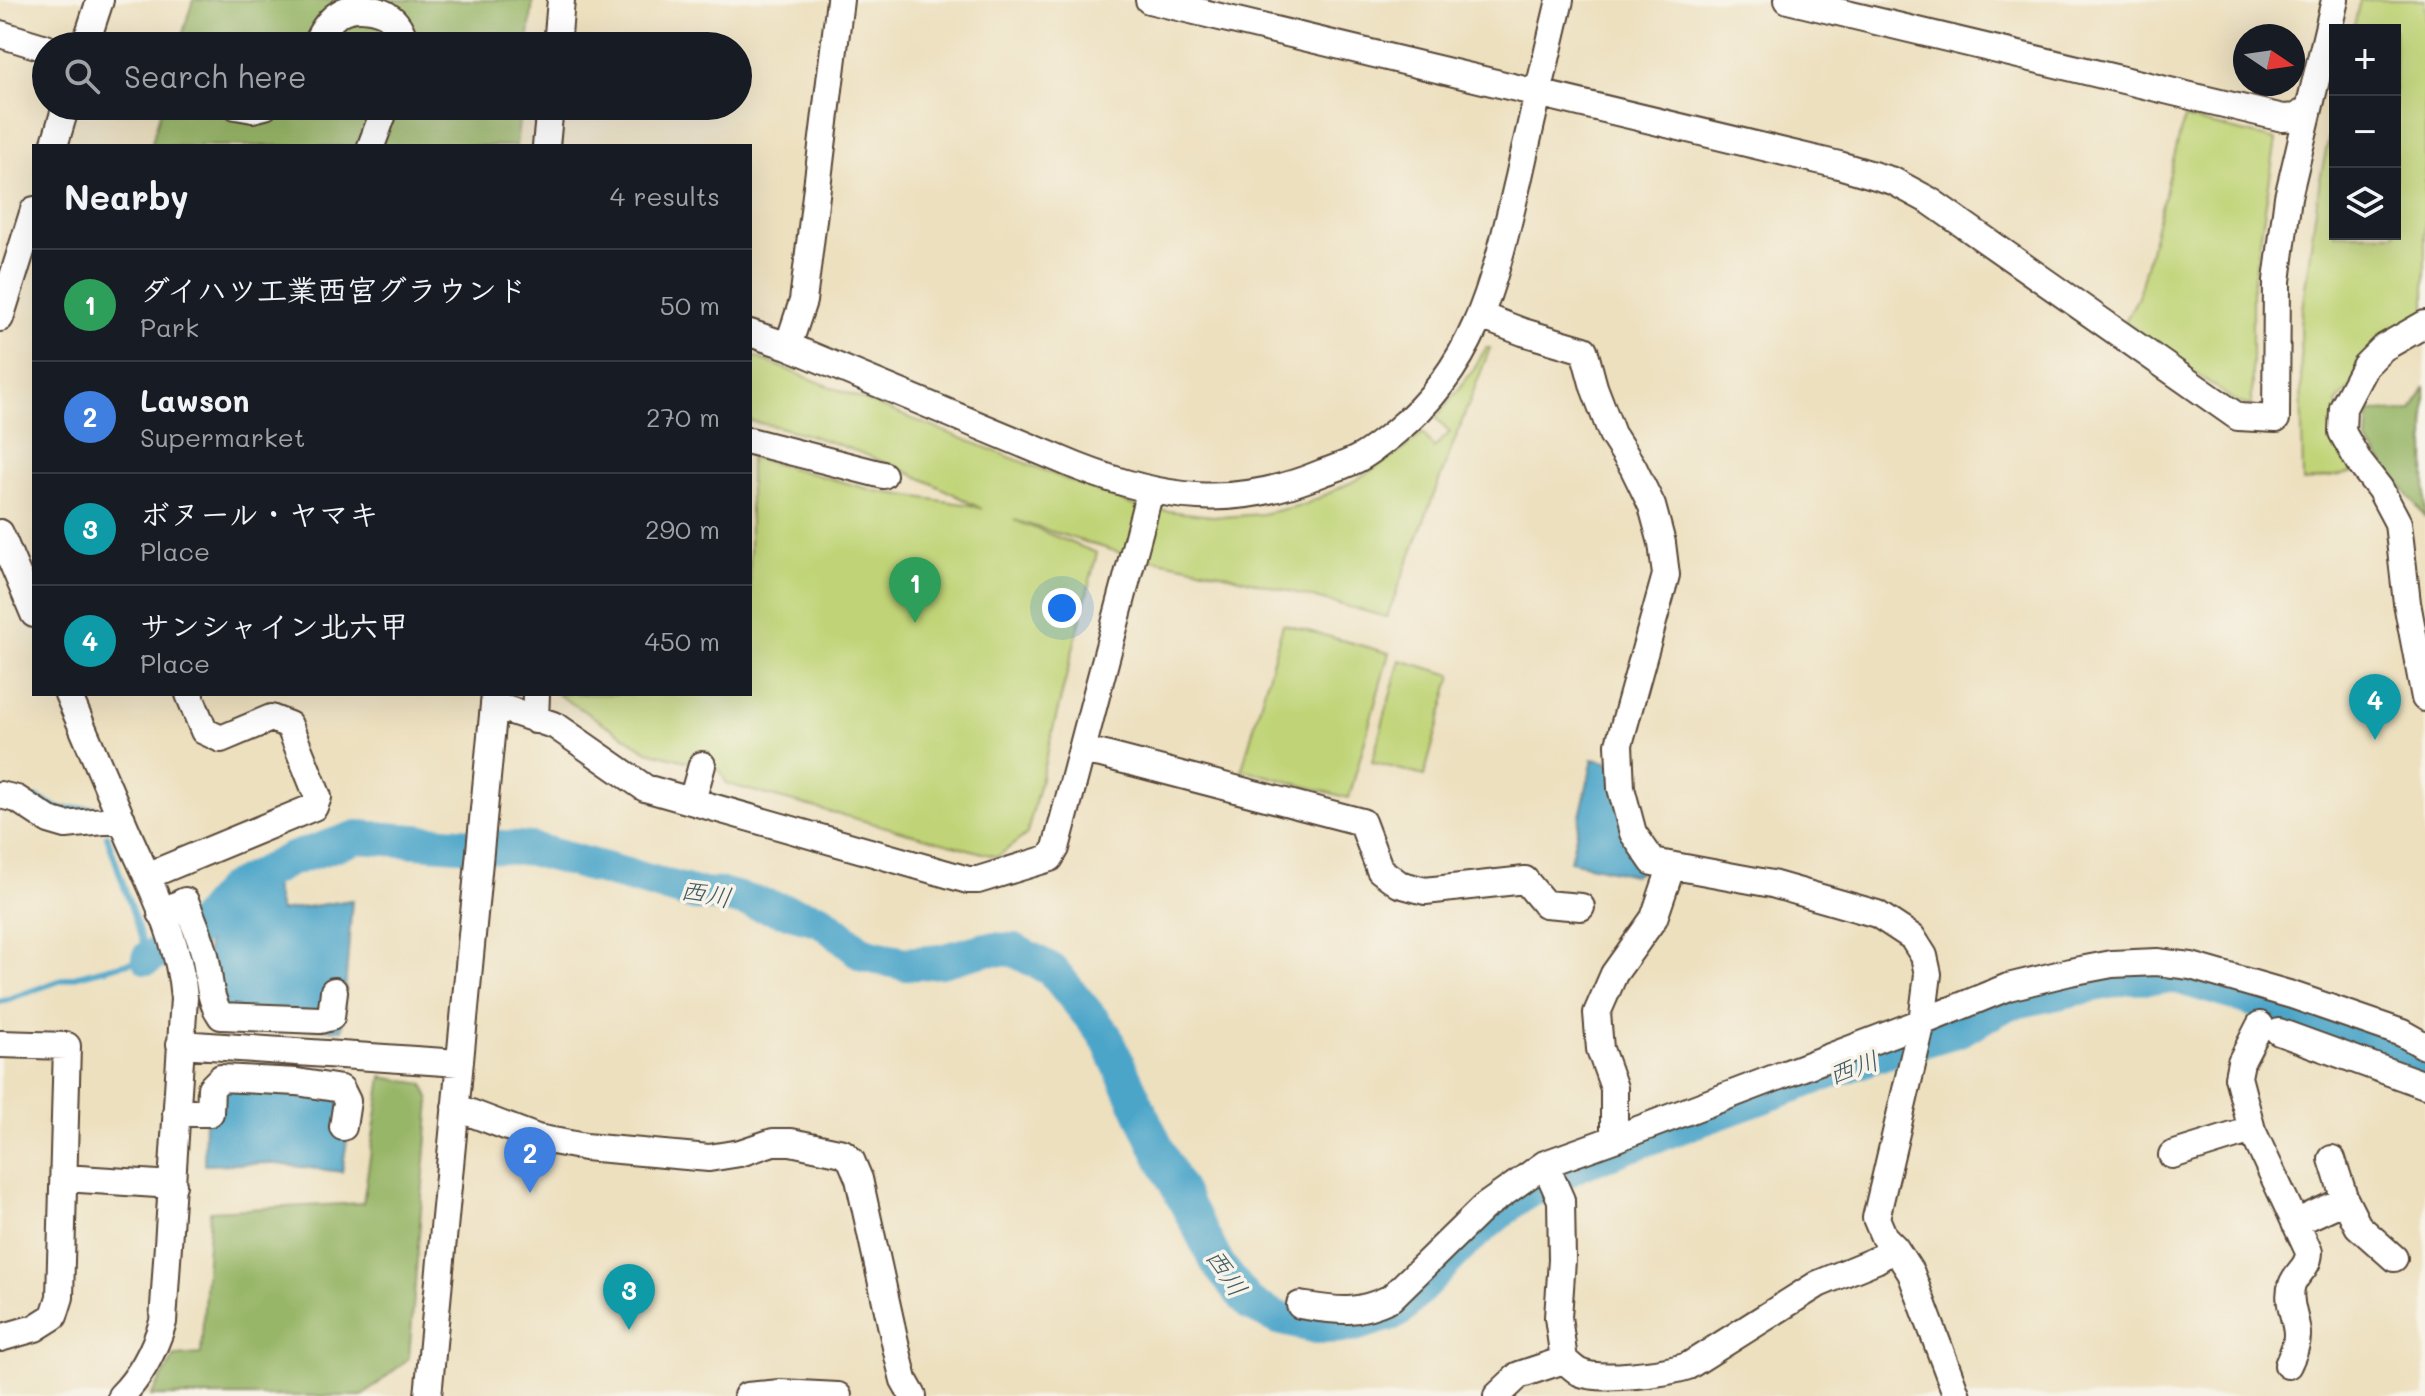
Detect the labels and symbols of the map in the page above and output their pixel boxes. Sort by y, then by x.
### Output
north arrow [2233,24,2305,96]
pin: 1 [889,557,941,623]
your location [1042,588,1082,628]
pin: 4 [2349,674,2401,740]
water label: 西川 [677,872,735,914]
water label: 西川 [1823,1042,1883,1092]
pin: 2 [504,1127,556,1193]
water label: 西川 [1198,1241,1256,1303]
pin: 3 [603,1264,655,1330]

